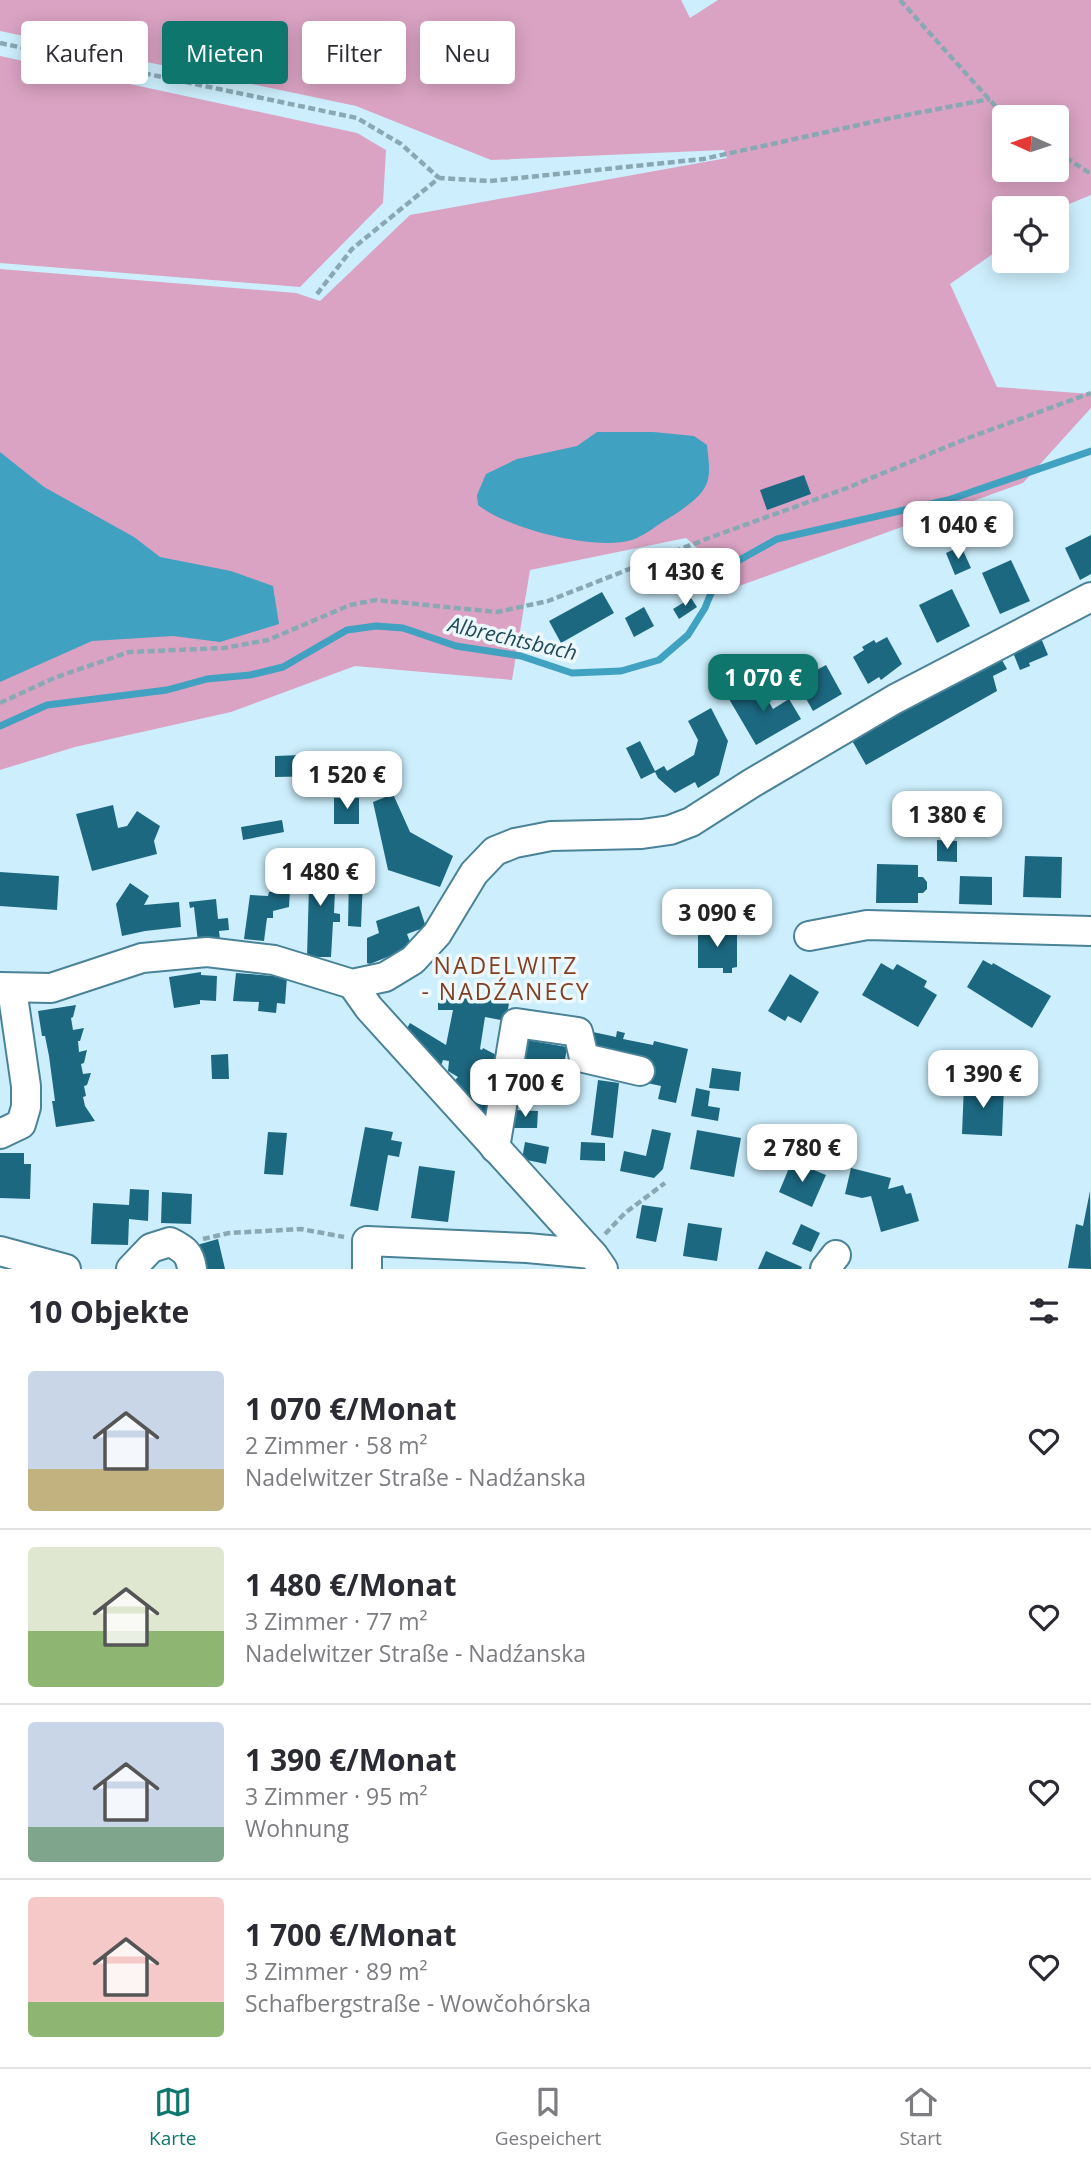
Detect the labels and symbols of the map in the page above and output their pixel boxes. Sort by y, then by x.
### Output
north arrow [992,105,1069,182]
pin: 1 040 € [893,502,1023,561]
pin: 1 430 € [620,548,750,608]
water label: Albrechtsbach [444,609,580,666]
pin: 1 070 € [698,654,828,714]
pin: 1 520 € [282,752,412,811]
pin: 1 380 € [882,792,1012,851]
pin: 1 480 € [255,848,385,908]
pin: 3 090 € [652,890,782,949]
district label: NADELWITZ - NADŹANECY [421,949,591,1007]
pin: 1 390 € [918,1050,1048,1110]
pin: 1 700 € [460,1060,590,1119]
pin: 2 780 € [737,1124,867,1184]

